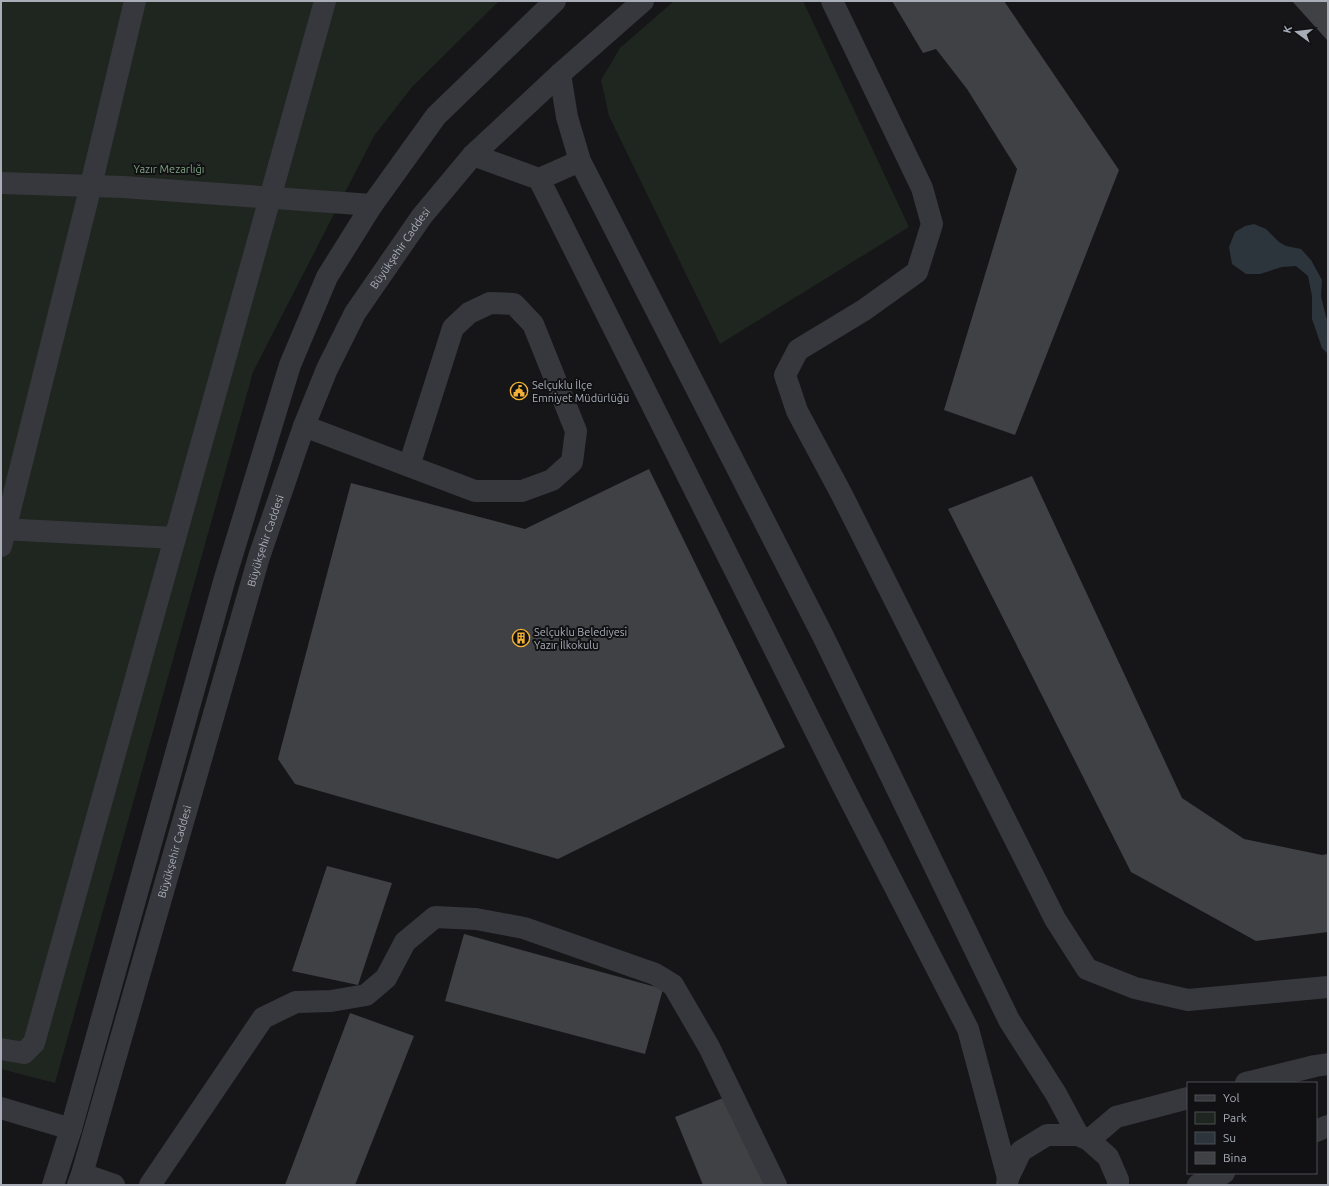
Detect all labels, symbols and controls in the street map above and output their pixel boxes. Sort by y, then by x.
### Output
north arrow [1277,12,1317,52]
text: K [1281,24,1294,35]
park label: Yazır Mezarlığı [133,163,205,175]
street label: Büyükşehir Caddesi [368,205,432,291]
place label: Selçuklu İlçe Emniyet Müdürlüğü [532,379,629,404]
public building icon: Selçuklu İlçe Emniyet Müdürlüğü [509,381,529,401]
street label: Büyükşehir Caddesi [245,493,286,588]
place label: Selçuklu Belediyesi Yazır İlkokulu [534,626,627,651]
building icon: Selçuklu Belediyesi Yazır İlkokulu [511,628,531,648]
street label: Büyükşehir Caddesi [155,804,193,899]
legend [1187,1082,1317,1174]
text: Yol [1223,1091,1240,1104]
text: Park [1223,1111,1247,1124]
text: Su [1223,1131,1236,1144]
text: Bina [1223,1151,1247,1164]

